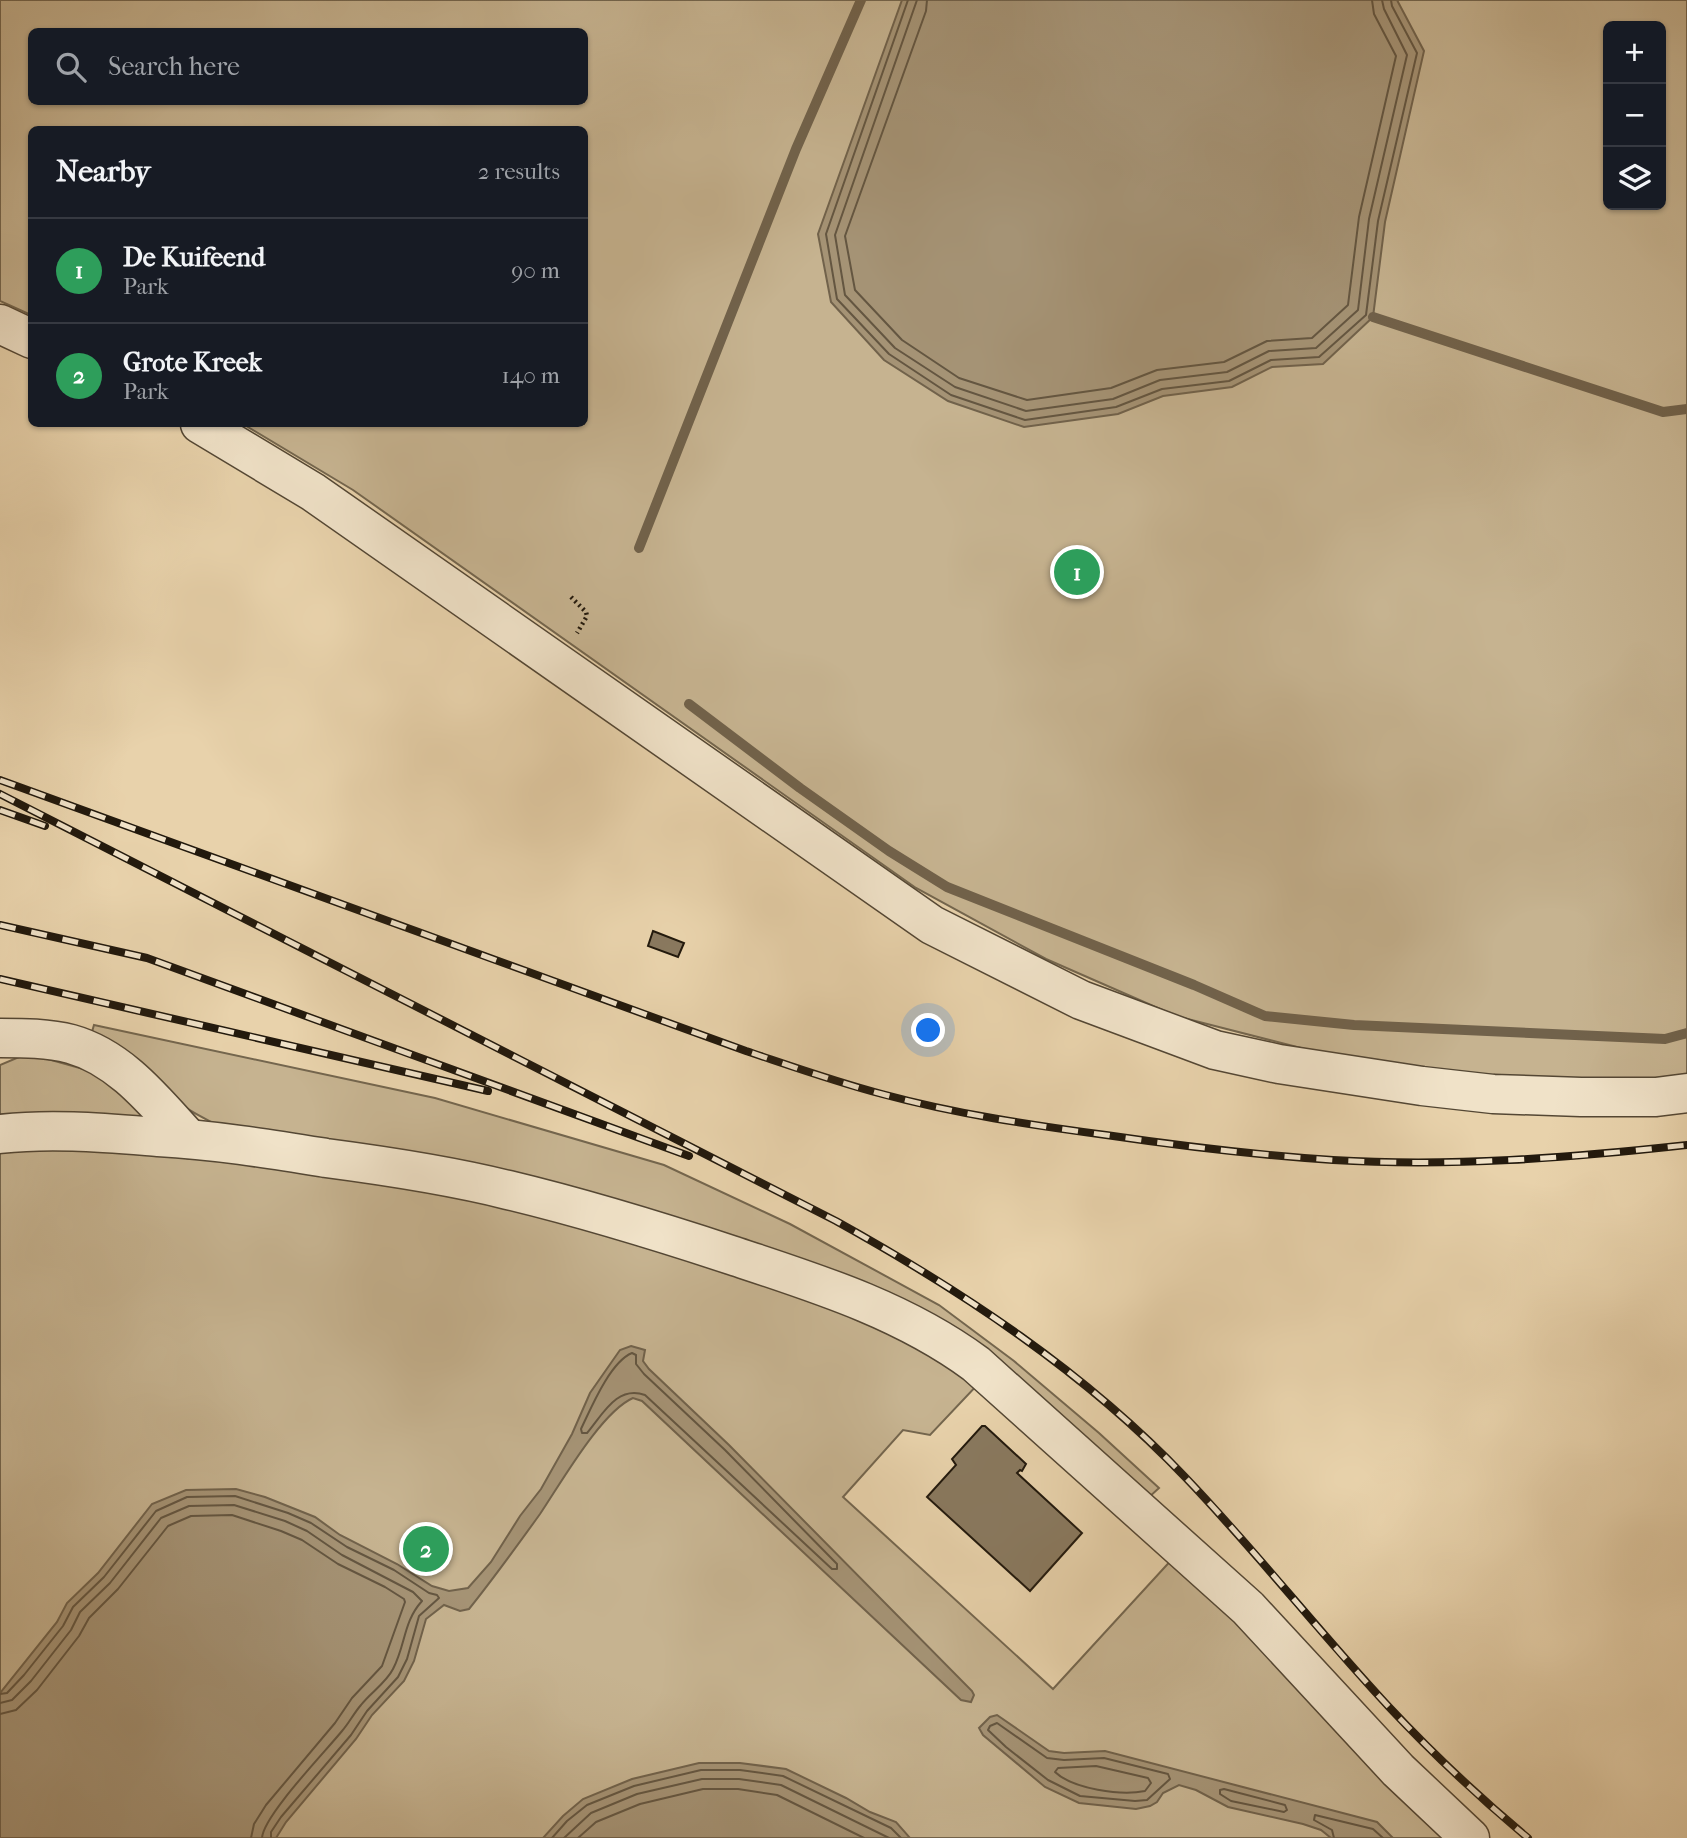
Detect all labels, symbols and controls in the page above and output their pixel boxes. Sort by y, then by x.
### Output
map controls [1603,21,1666,210]
button: + [1603,21,1666,84]
search box [28,28,588,105]
icon: search [52,48,90,86]
text: Search here [108,51,240,82]
button: − [1603,84,1666,147]
button: layers [1603,147,1666,210]
text: Nearby [56,154,151,189]
text: 2 results [478,158,560,185]
text: De Kuifeend [123,242,265,273]
text: 1 [75,257,83,284]
text: 90 m [511,257,560,284]
text: Park [123,273,169,300]
text: Grote Kreek [123,347,262,378]
text: 2 [73,362,85,389]
text: 140 m [501,362,560,389]
text: Park [123,378,169,405]
pin: 1 [1054,546,1100,598]
your location [911,1013,945,1047]
pin: 2 [403,1523,449,1575]

